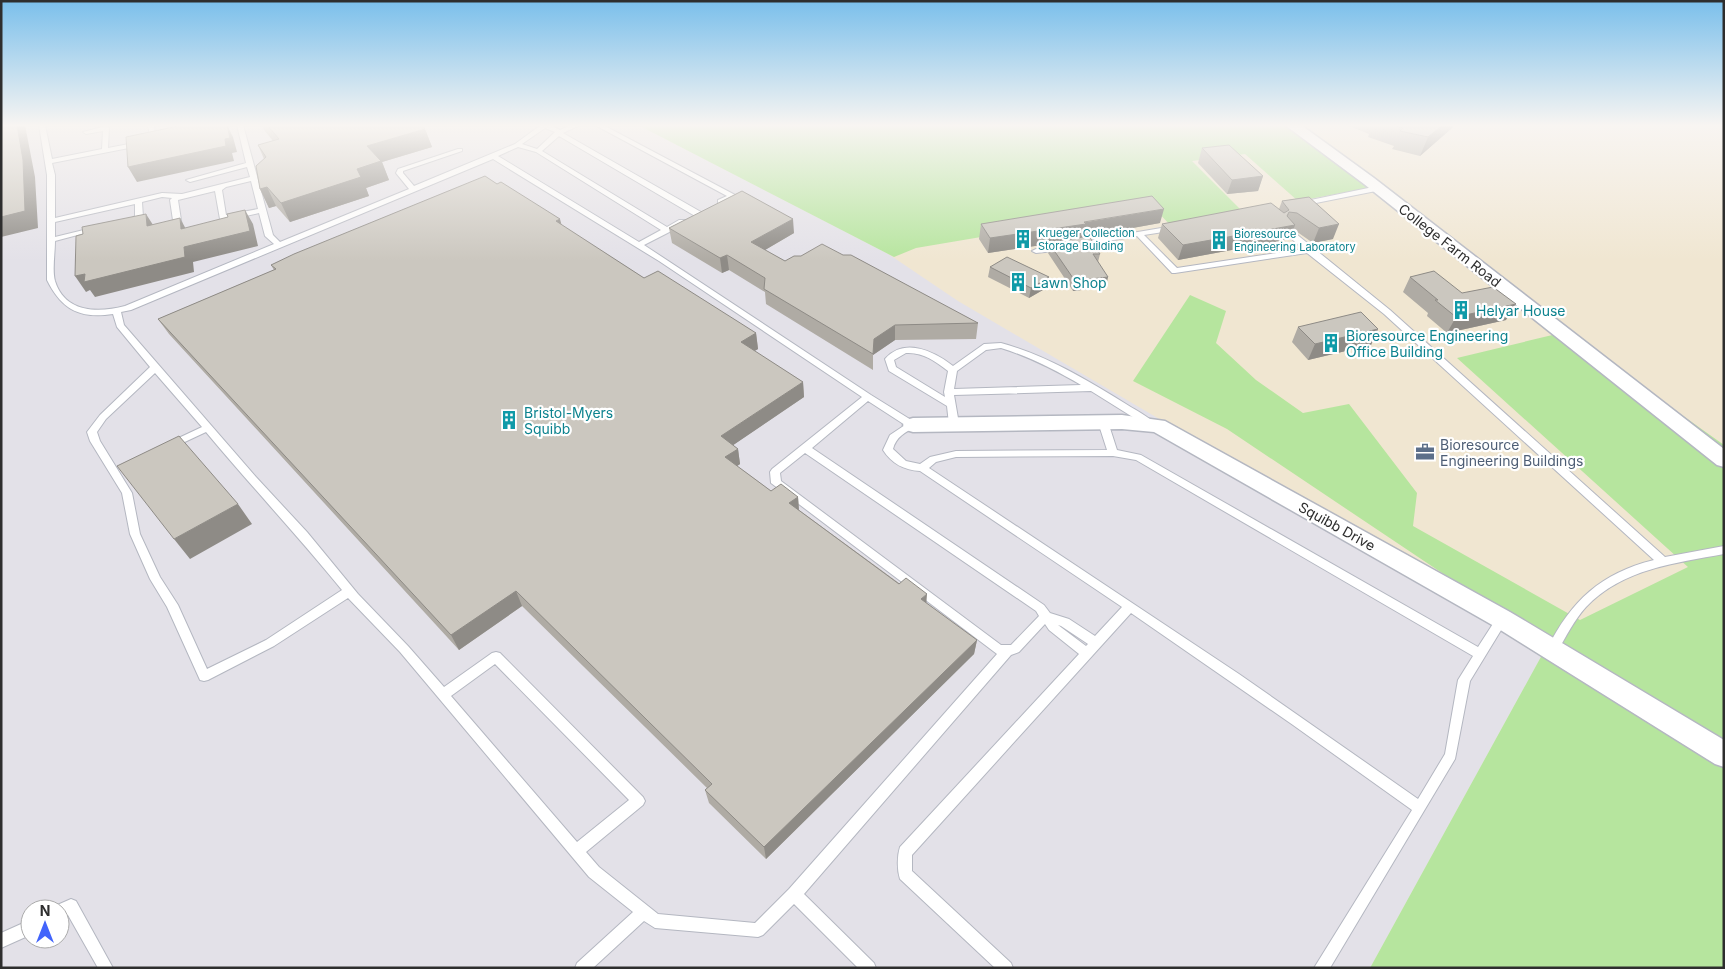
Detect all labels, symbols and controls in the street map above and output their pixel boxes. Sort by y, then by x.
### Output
street label: College Farm Road [1395,200,1505,290]
place label: Krueger Collection Storage Building [1038,226,1135,253]
place label: Bioresource Engineering Laboratory [1234,227,1356,254]
building icon: Krueger Collection Storage Building [1012,228,1034,250]
building icon: Bioresource Engineering Laboratory [1208,229,1230,251]
building icon: Lawn Shop [1007,271,1029,293]
place label: Lawn Shop [1033,274,1107,291]
building icon: Helyar House [1450,299,1472,321]
place label: Helyar House [1476,302,1566,319]
place label: Bioresource Engineering Office Building [1346,327,1508,360]
building icon: Bioresource Engineering Office Building [1320,332,1342,354]
place label: Bristol-Myers Squibb [524,404,613,437]
building icon: Bristol-Myers Squibb [498,409,520,431]
place label: Bioresource Engineering Buildings [1440,436,1583,469]
office icon: Bioresource Engineering Buildings [1414,441,1436,463]
street label: Squibb Drive [1296,498,1378,554]
north arrow [20,899,70,949]
text: N [40,902,50,919]

